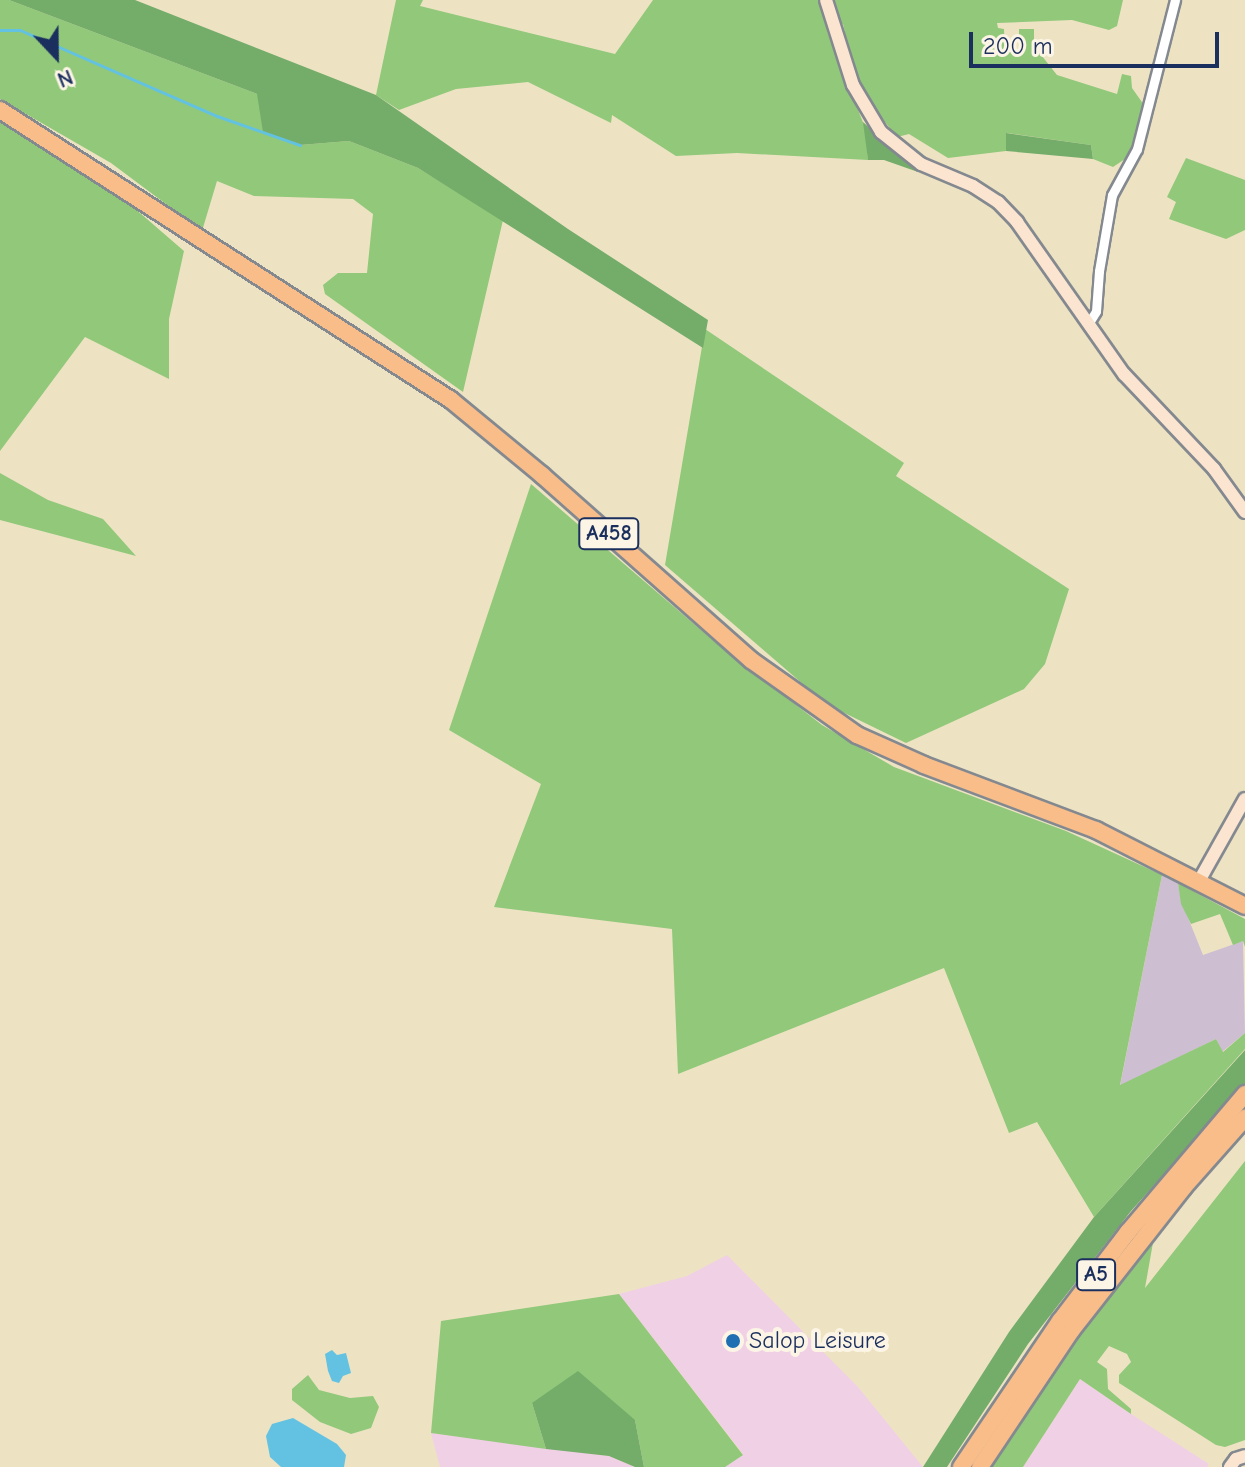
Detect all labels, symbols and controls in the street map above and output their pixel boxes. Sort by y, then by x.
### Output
north arrow [16,16,96,96]
scale bar [973,16,1223,66]
text: 200 m [983,32,1053,60]
text: N [53,64,77,93]
road number: A458 [577,516,641,552]
road number: A5 [1076,1257,1116,1293]
place label: Salop Leisure [749,1327,886,1355]
marker: Salop Leisure [724,1332,742,1350]

